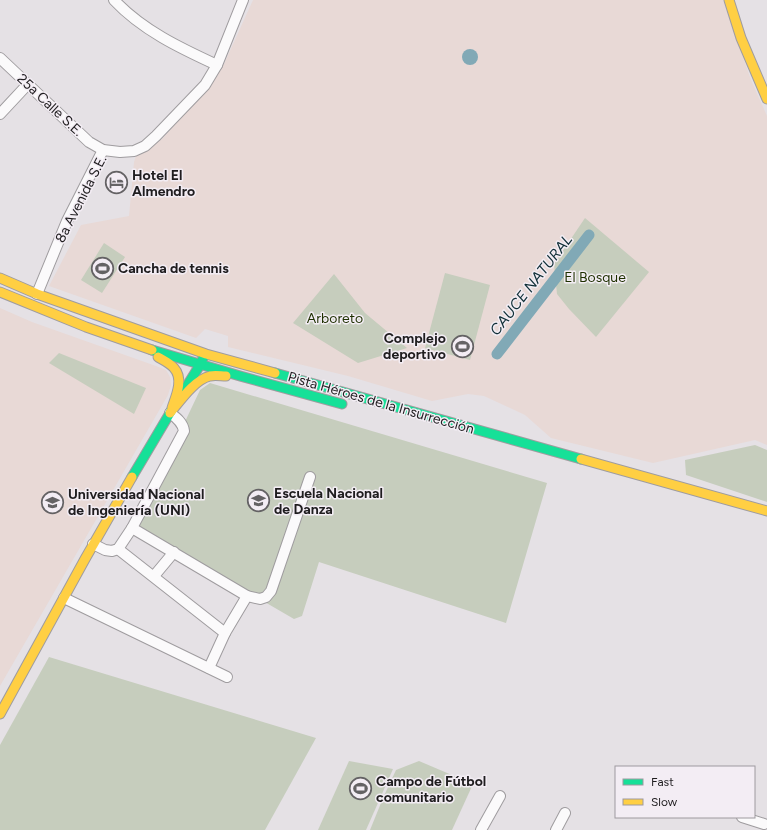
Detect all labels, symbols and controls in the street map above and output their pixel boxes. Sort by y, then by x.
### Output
street label: 25a Calle S.E. [14,70,86,140]
street label: 8a Avenida S.E. [52,152,110,246]
place label: Hotel El Almendro [132,167,195,200]
hotel icon: Hotel El Almendro [103,170,129,196]
water label: CAUCE NATURAL [486,231,576,339]
sports icon: Cancha de tennis [90,255,116,281]
place label: Cancha de tennis [118,260,229,277]
park label: El Bosque [564,269,626,286]
park label: Arboreto [307,310,363,327]
place label: Complejo deportivo [383,330,446,363]
sports icon: Complejo deportivo [449,333,475,359]
street label: Pista Héroes de la Insurrección [286,368,476,438]
place label: Escuela Nacional de Danza [274,485,383,518]
place label: Universidad Nacional de Ingeniería (UNI) [68,486,204,519]
school or university icon: Escuela Nacional de Danza [246,488,272,514]
school or university icon: Universidad Nacional de Ingeniería (UNI) [40,489,66,515]
legend [615,766,755,818]
place label: Campo de Fútbol comunitario [376,773,486,806]
text: Fast [651,775,674,789]
sports icon: Campo de Fútbol comunitario [347,776,373,802]
text: Slow [651,795,678,809]

